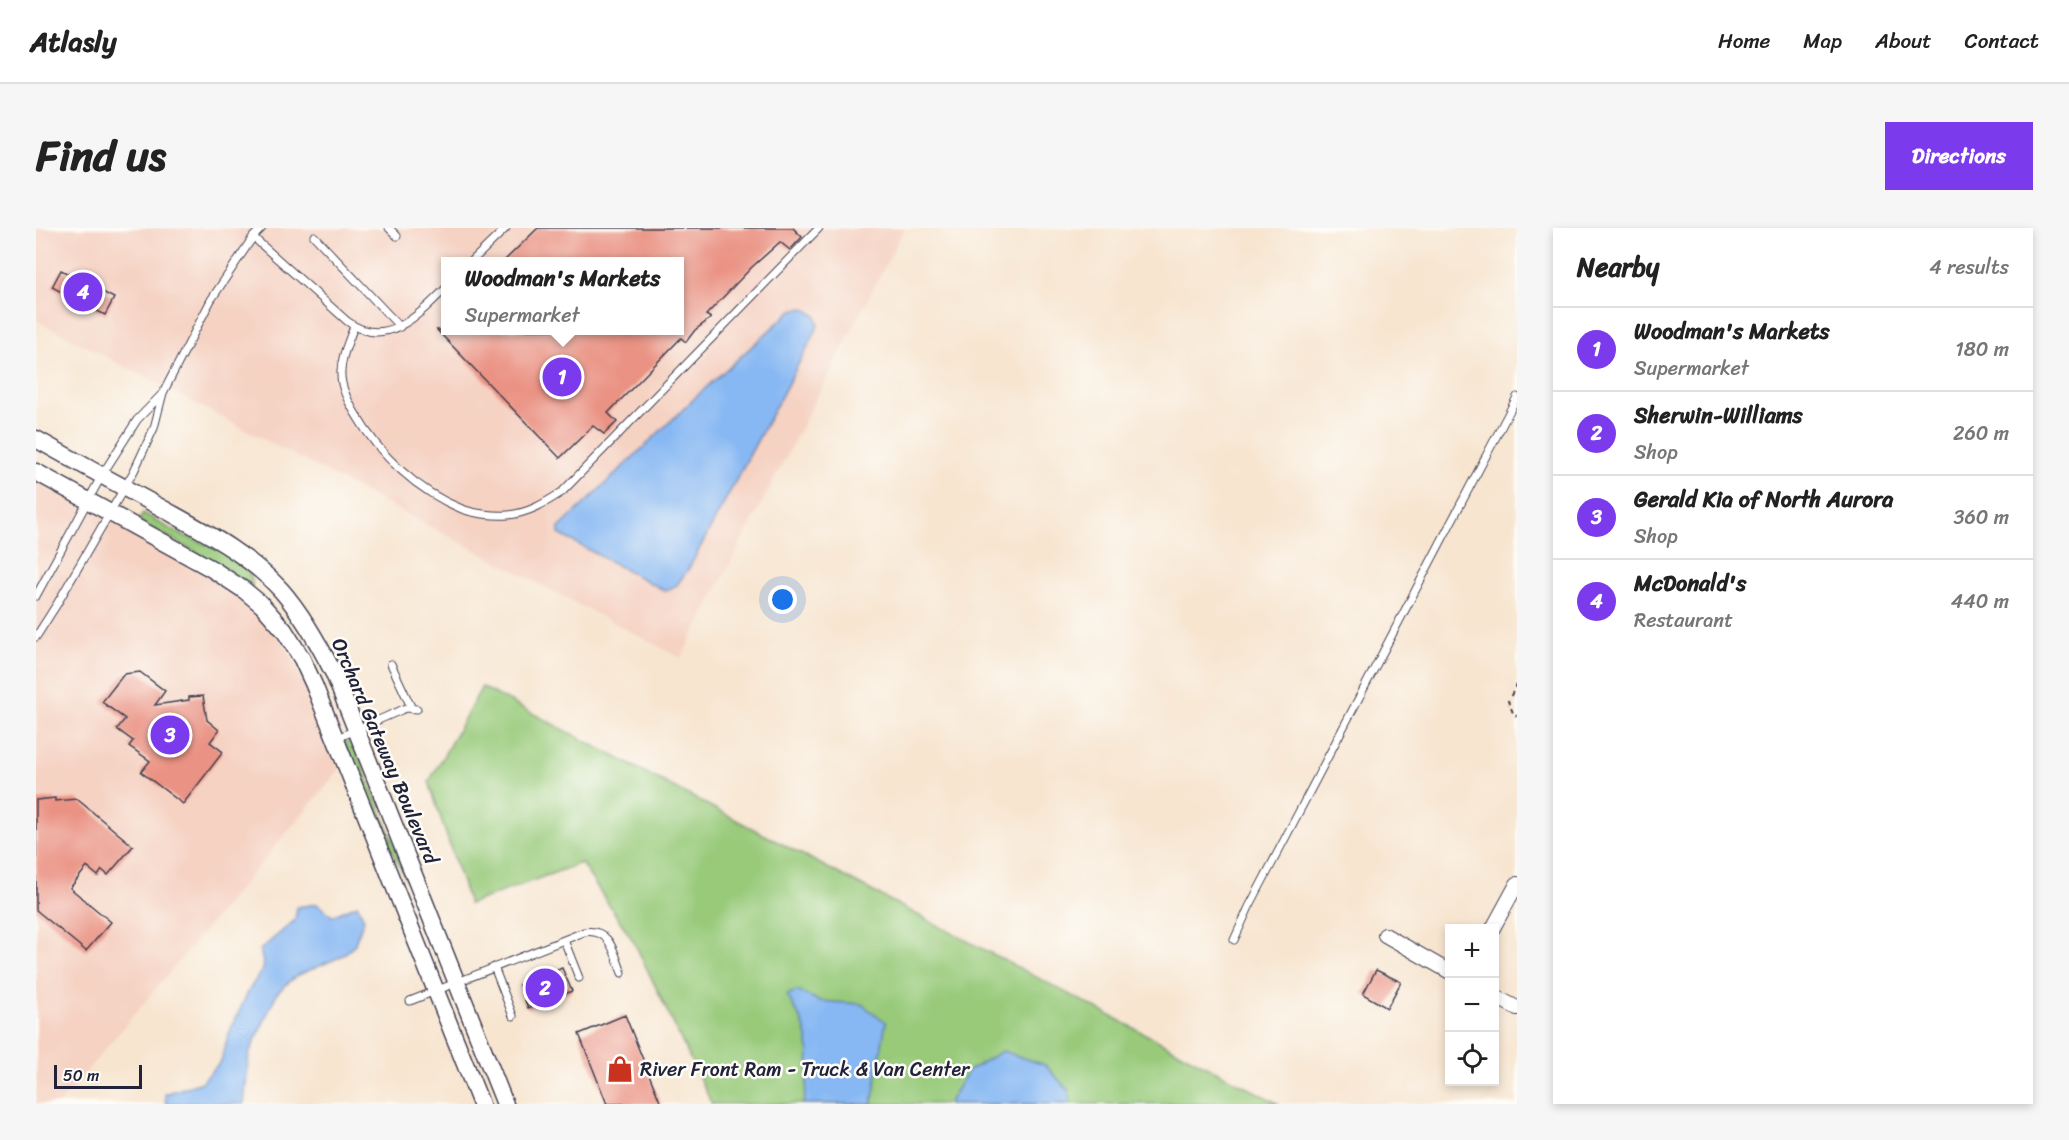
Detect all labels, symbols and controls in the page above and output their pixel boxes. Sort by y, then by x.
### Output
text: Atlasly [30,17,117,66]
text: Home [1718,22,1770,60]
text: Map [1803,22,1842,60]
text: About [1875,22,1932,60]
text: Contact [1965,22,2039,60]
text: Find us [36,119,166,193]
button: Directions [1885,122,2033,190]
text: Nearby [1577,244,1659,290]
text: 4 results [1929,250,2009,285]
popup [441,257,684,335]
text: Woodman's Markets [465,259,660,298]
pin: 4 [64,270,102,314]
text: Supermarket [465,298,580,333]
text: Woodman's Markets [1634,312,1830,351]
text: 1 [1592,332,1601,367]
text: 180 m [1955,332,2009,367]
text: Supermarket [1634,351,1749,386]
pin: 1 [542,354,582,400]
text: Sherwin-Williams [1634,396,1803,435]
text: 2 [1591,416,1602,451]
text: 260 m [1953,416,2009,451]
text: Shop [1634,435,1678,470]
text: Gerald Kia of North Aurora [1634,480,1893,519]
text: 3 [1591,500,1602,535]
text: 360 m [1953,500,2009,535]
text: Shop [1634,519,1678,554]
text: McDonald's [1634,564,1746,603]
text: 4 [1590,584,1603,619]
text: 440 m [1951,584,2009,619]
your location [768,585,797,614]
text: Restaurant [1634,603,1733,638]
street label: Orchard Gateway Boulevard [321,632,449,871]
pin: 3 [150,712,190,758]
map controls [1445,924,1499,1086]
button: + [1445,924,1499,978]
pin: 2 [526,966,564,1011]
button: − [1445,978,1499,1032]
button: locate [1445,1032,1499,1086]
place label: River Front Ram - Truck & Van Center [640,1052,971,1087]
shop icon: River Front Ram - Truck & Van Center [605,1054,635,1084]
text: 50 m [63,1061,99,1090]
scale bar [54,1062,142,1090]

